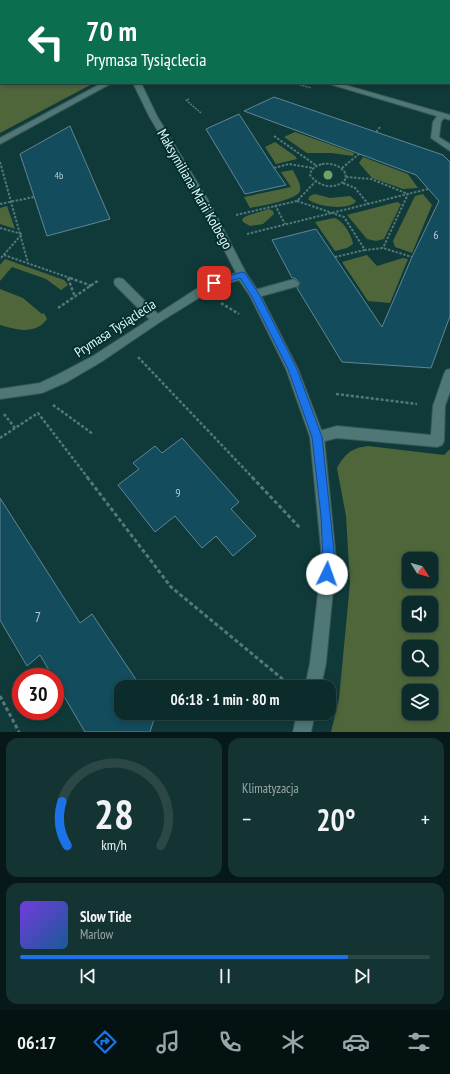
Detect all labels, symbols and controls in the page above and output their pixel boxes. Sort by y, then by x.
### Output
text: 70 m [86,12,137,49]
icon: left [20,16,72,68]
text: Prymasa Tysiąclecia [86,48,206,71]
street label: Maksymiliana Marii Kolbego [153,126,237,252]
house number: 4b [55,169,63,182]
house number: 6 [433,227,439,242]
pin [197,266,231,300]
icon: arrive [203,272,225,294]
street label: Prymasa Tysiąclecia [71,295,159,361]
house number: 9 [175,485,181,500]
north arrow [402,552,438,588]
map controls [402,552,438,720]
position arrow [306,553,348,595]
button: sound [402,596,438,632]
house number: 7 [35,608,41,626]
button: search [402,640,438,676]
speed limit sign: 30 [12,668,64,720]
button: layers [402,684,438,720]
text: 06:18 · 1 min · 80 m [171,690,279,709]
text: Klimatyzacja [242,780,299,797]
text: 28 [94,786,134,839]
text: 20° [316,800,356,839]
text: − [242,805,251,833]
text: + [421,805,430,833]
text: km/h [101,834,127,853]
text: Slow Tide [80,907,132,926]
text: Marlow [80,926,113,943]
icon: previous [77,965,99,987]
icon: pause [214,965,236,987]
icon: next [351,965,373,987]
icon: directions [91,1028,119,1056]
icon: music [154,1028,182,1056]
icon: phone [216,1028,244,1056]
icon: climate [279,1028,307,1056]
icon: car [342,1028,370,1056]
icon: filters [405,1028,433,1056]
text: 06:17 [17,1031,56,1054]

